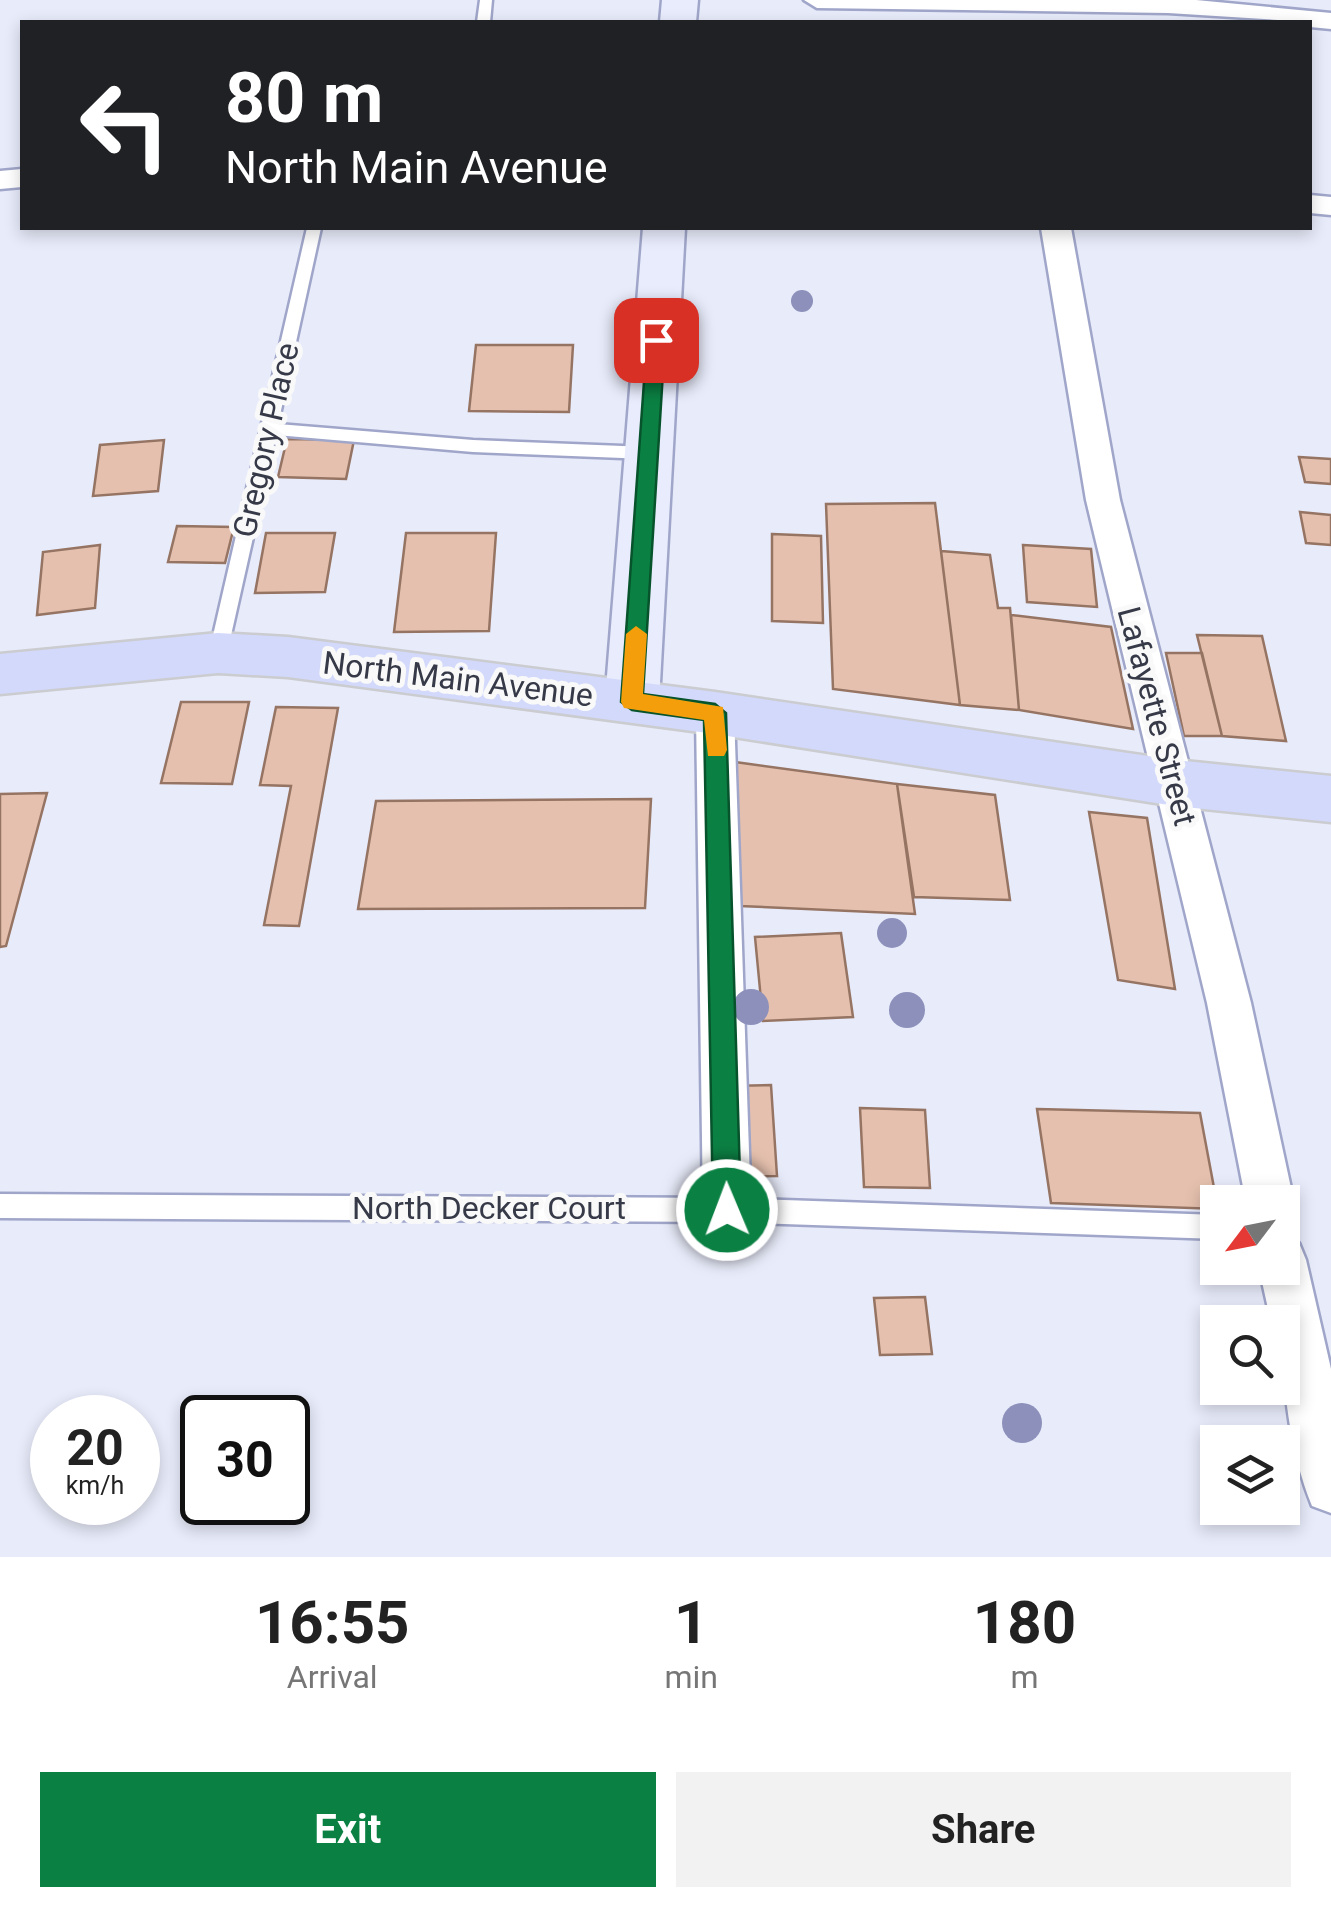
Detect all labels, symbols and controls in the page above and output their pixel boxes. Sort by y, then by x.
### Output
text: 80 m [225,57,383,139]
icon: left [60,60,190,190]
text: North Main Avenue [225,141,608,194]
pin [614,298,699,383]
icon: arrive [629,313,684,368]
street label: Gregory Place [225,339,307,541]
street label: Lafayette Street [1110,602,1204,830]
street label: North Main Avenue [321,644,595,714]
position arrow [675,1158,779,1262]
north arrow [1200,1185,1300,1285]
map controls [1200,1185,1300,1525]
street label: North Decker Court [352,1189,626,1227]
button: search [1200,1305,1300,1405]
speed limit sign: 30 [180,1395,310,1525]
text: 20 [66,1419,124,1477]
button: layers [1200,1425,1300,1525]
text: km/h [66,1471,124,1500]
text: 16:55 [255,1587,410,1658]
text: 1 [674,1587,708,1658]
text: 180 [973,1587,1076,1658]
text: Arrival [287,1658,378,1696]
text: min [664,1658,718,1696]
text: m [1010,1658,1038,1696]
button: Exit [40,1772,656,1887]
button: Share [676,1772,1291,1887]

